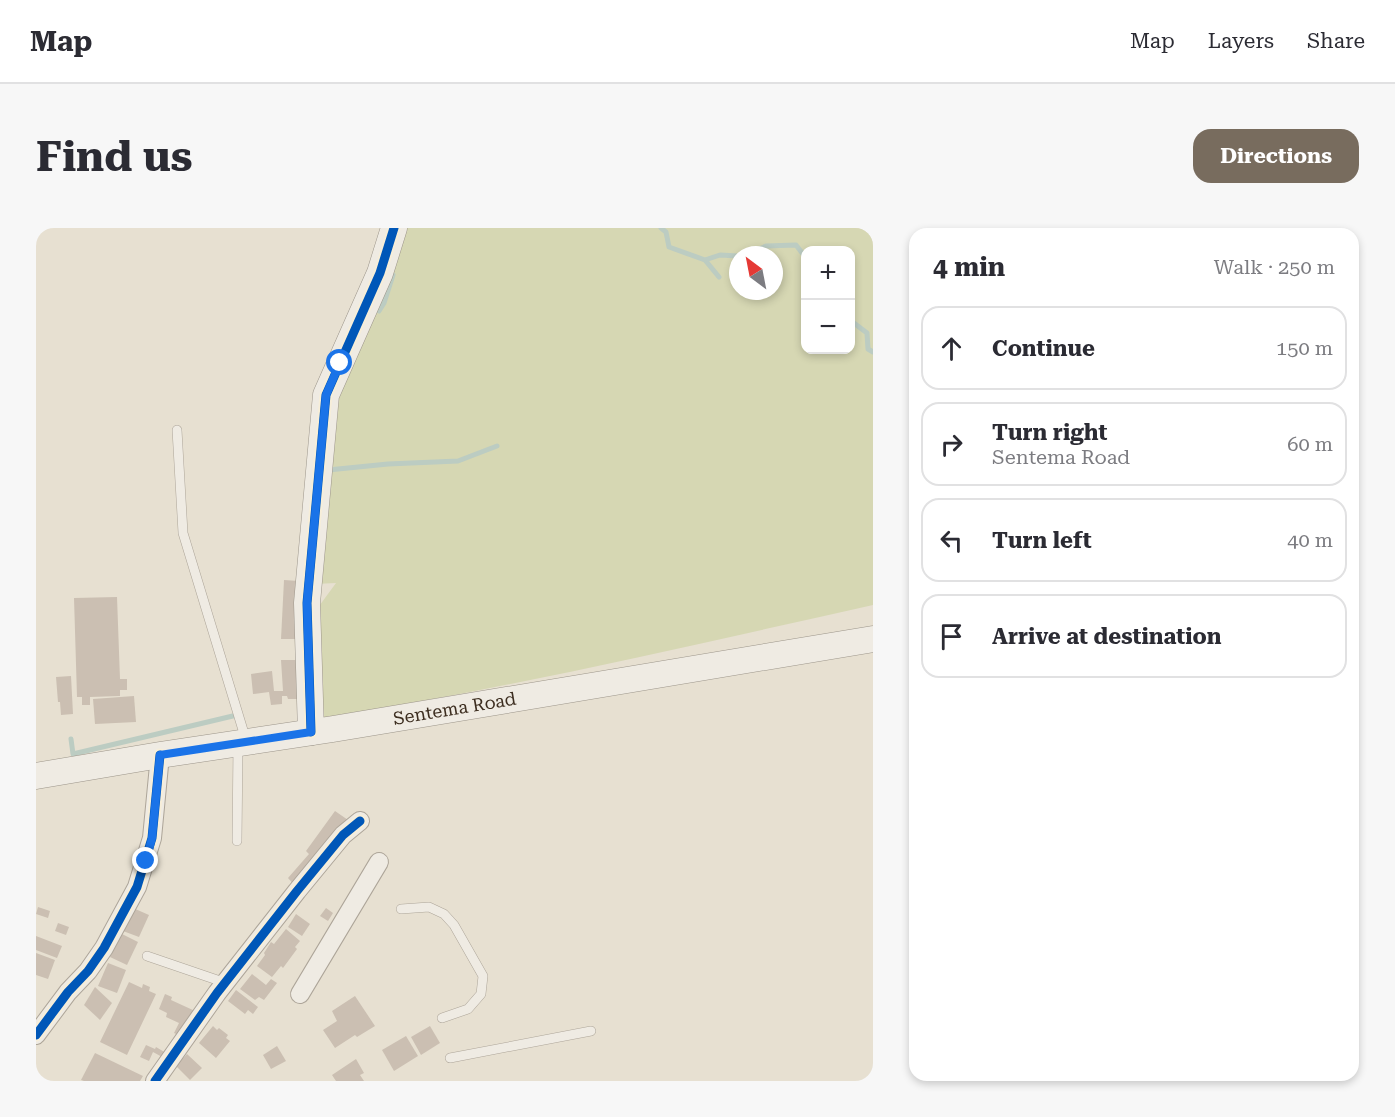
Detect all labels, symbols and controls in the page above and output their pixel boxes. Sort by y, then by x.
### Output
text: Map [30,25,92,58]
text: Map [1130,29,1175,53]
text: Layers [1208,29,1274,53]
text: Share [1307,29,1365,53]
button: Directions [1193,129,1359,183]
text: Find us [36,132,193,181]
north arrow [729,246,783,300]
map controls [801,246,855,354]
button: + [801,246,855,300]
text: 4 min [933,252,1005,282]
text: Walk · 250 m [1214,255,1335,279]
button: − [801,300,855,354]
icon: ahead [935,332,968,365]
text: Continue [992,336,1095,361]
text: 150 m [1276,336,1333,360]
route start [326,349,352,375]
text: Turn right [992,420,1107,445]
icon: right [935,428,968,461]
text: 60 m [1287,432,1333,456]
text: Sentema Road [992,445,1130,469]
icon: left [935,524,968,557]
text: Turn left [992,528,1092,553]
text: 40 m [1287,528,1333,552]
icon: arrive [935,620,968,653]
text: Arrive at destination [992,624,1221,649]
street label: Sentema Road [391,688,518,729]
route end [132,847,158,873]

